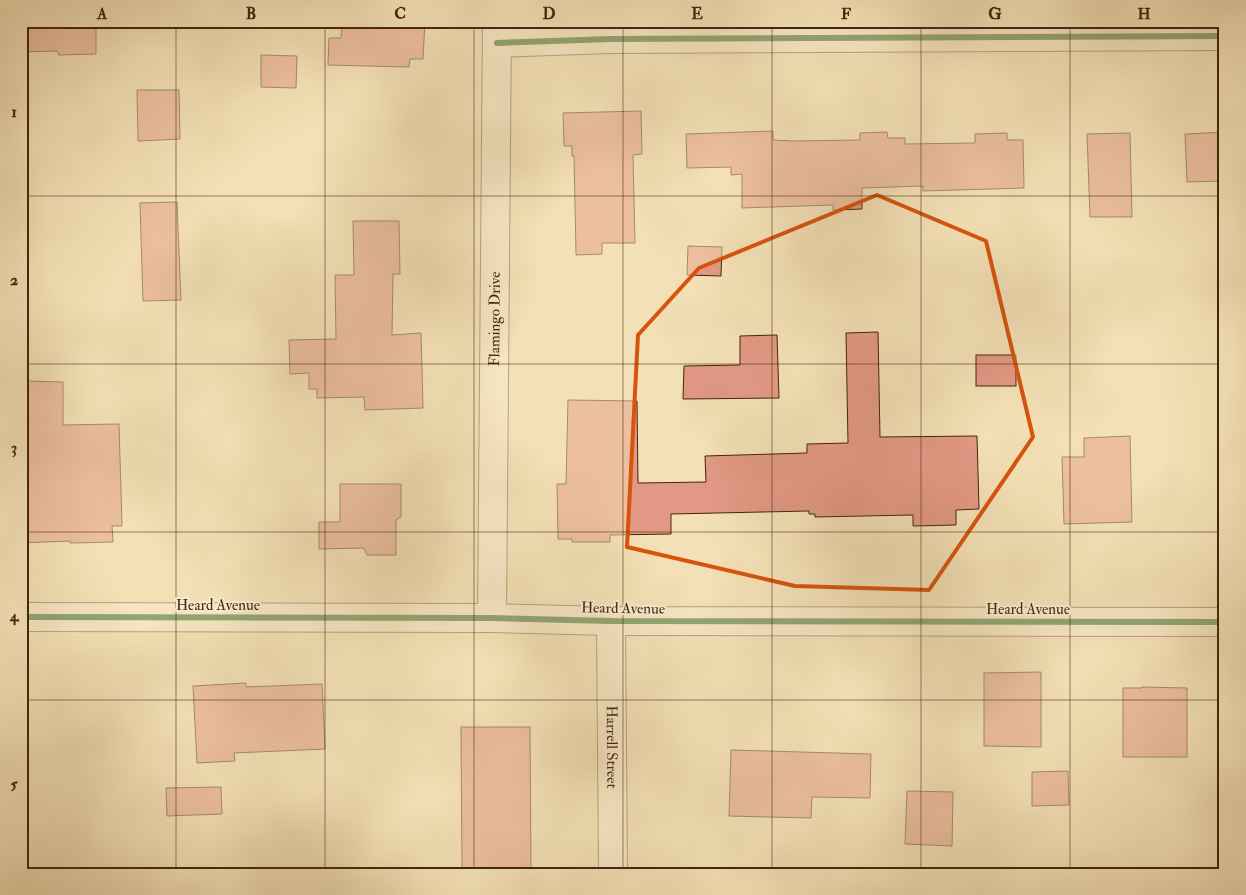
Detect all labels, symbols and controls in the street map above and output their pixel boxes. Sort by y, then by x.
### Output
text: A [96,4,108,24]
text: B [246,4,256,24]
text: C [394,4,406,24]
text: D [542,4,556,24]
text: E [691,4,703,24]
text: F [841,4,851,24]
text: G [988,4,1002,24]
text: H [1137,4,1151,24]
text: 1 [11,102,17,122]
text: 2 [10,270,18,290]
street label: Flamingo Drive [485,271,505,367]
text: 3 [11,438,17,458]
street label: Heard Avenue [176,596,260,615]
street label: Heard Avenue [581,598,665,619]
street label: Heard Avenue [986,600,1070,619]
text: 4 [9,606,20,626]
street label: Harrell Street [602,705,621,789]
text: 5 [10,774,18,794]

